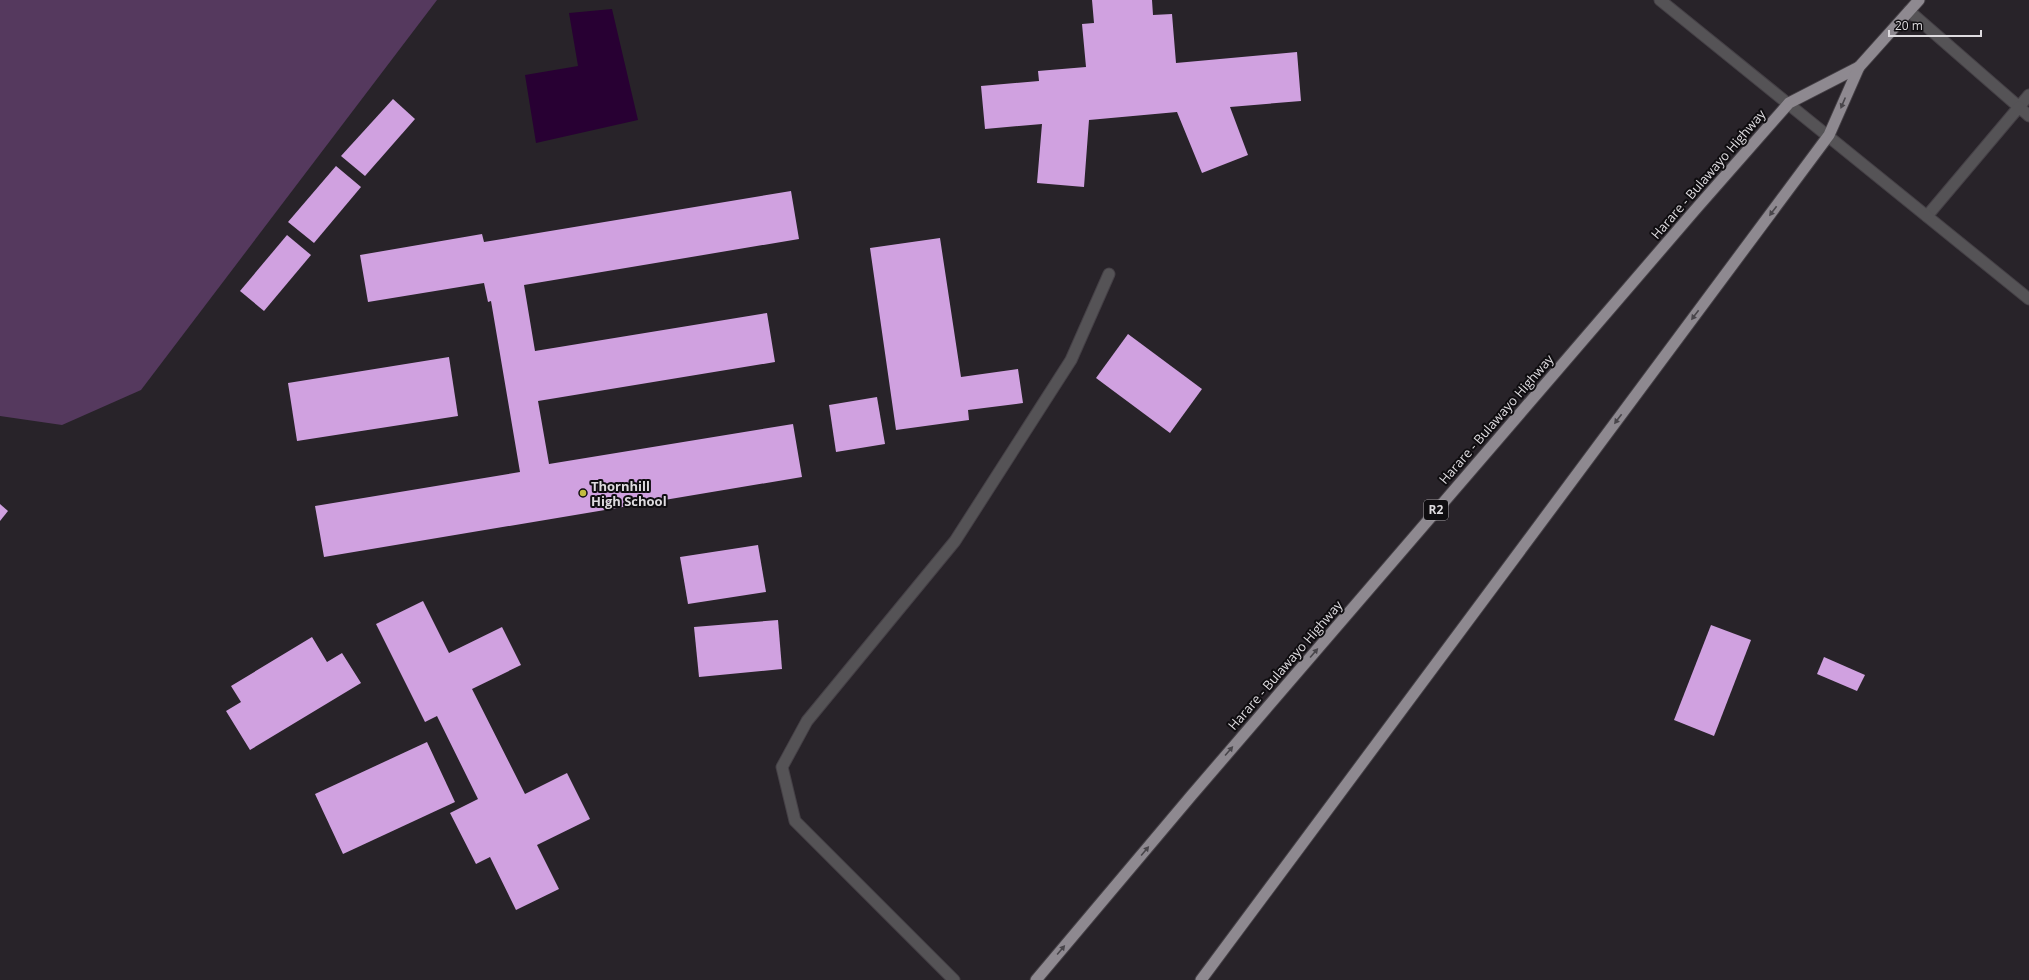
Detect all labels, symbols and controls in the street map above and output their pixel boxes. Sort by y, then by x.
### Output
scale bar [1889,12,1981,38]
text: 20 m [1895,17,1923,34]
one-way arrow [1840,97,1846,109]
street label: Harare - Bulawayo Highway [1647,105,1770,243]
one-way arrow [1769,205,1777,216]
one-way arrow [1691,310,1699,321]
street label: Harare - Bulawayo Highway [1435,350,1558,488]
one-way arrow [1613,414,1622,425]
place label: Thornhill High School [591,477,667,510]
marker: Thornhill High School [578,488,588,498]
road number: R2 [1424,500,1448,520]
street label: Harare - Bulawayo Highway [1224,596,1347,734]
one-way arrow [1309,648,1318,658]
one-way arrow [1224,747,1233,756]
one-way arrow [1140,845,1149,856]
one-way arrow [1057,945,1066,955]

